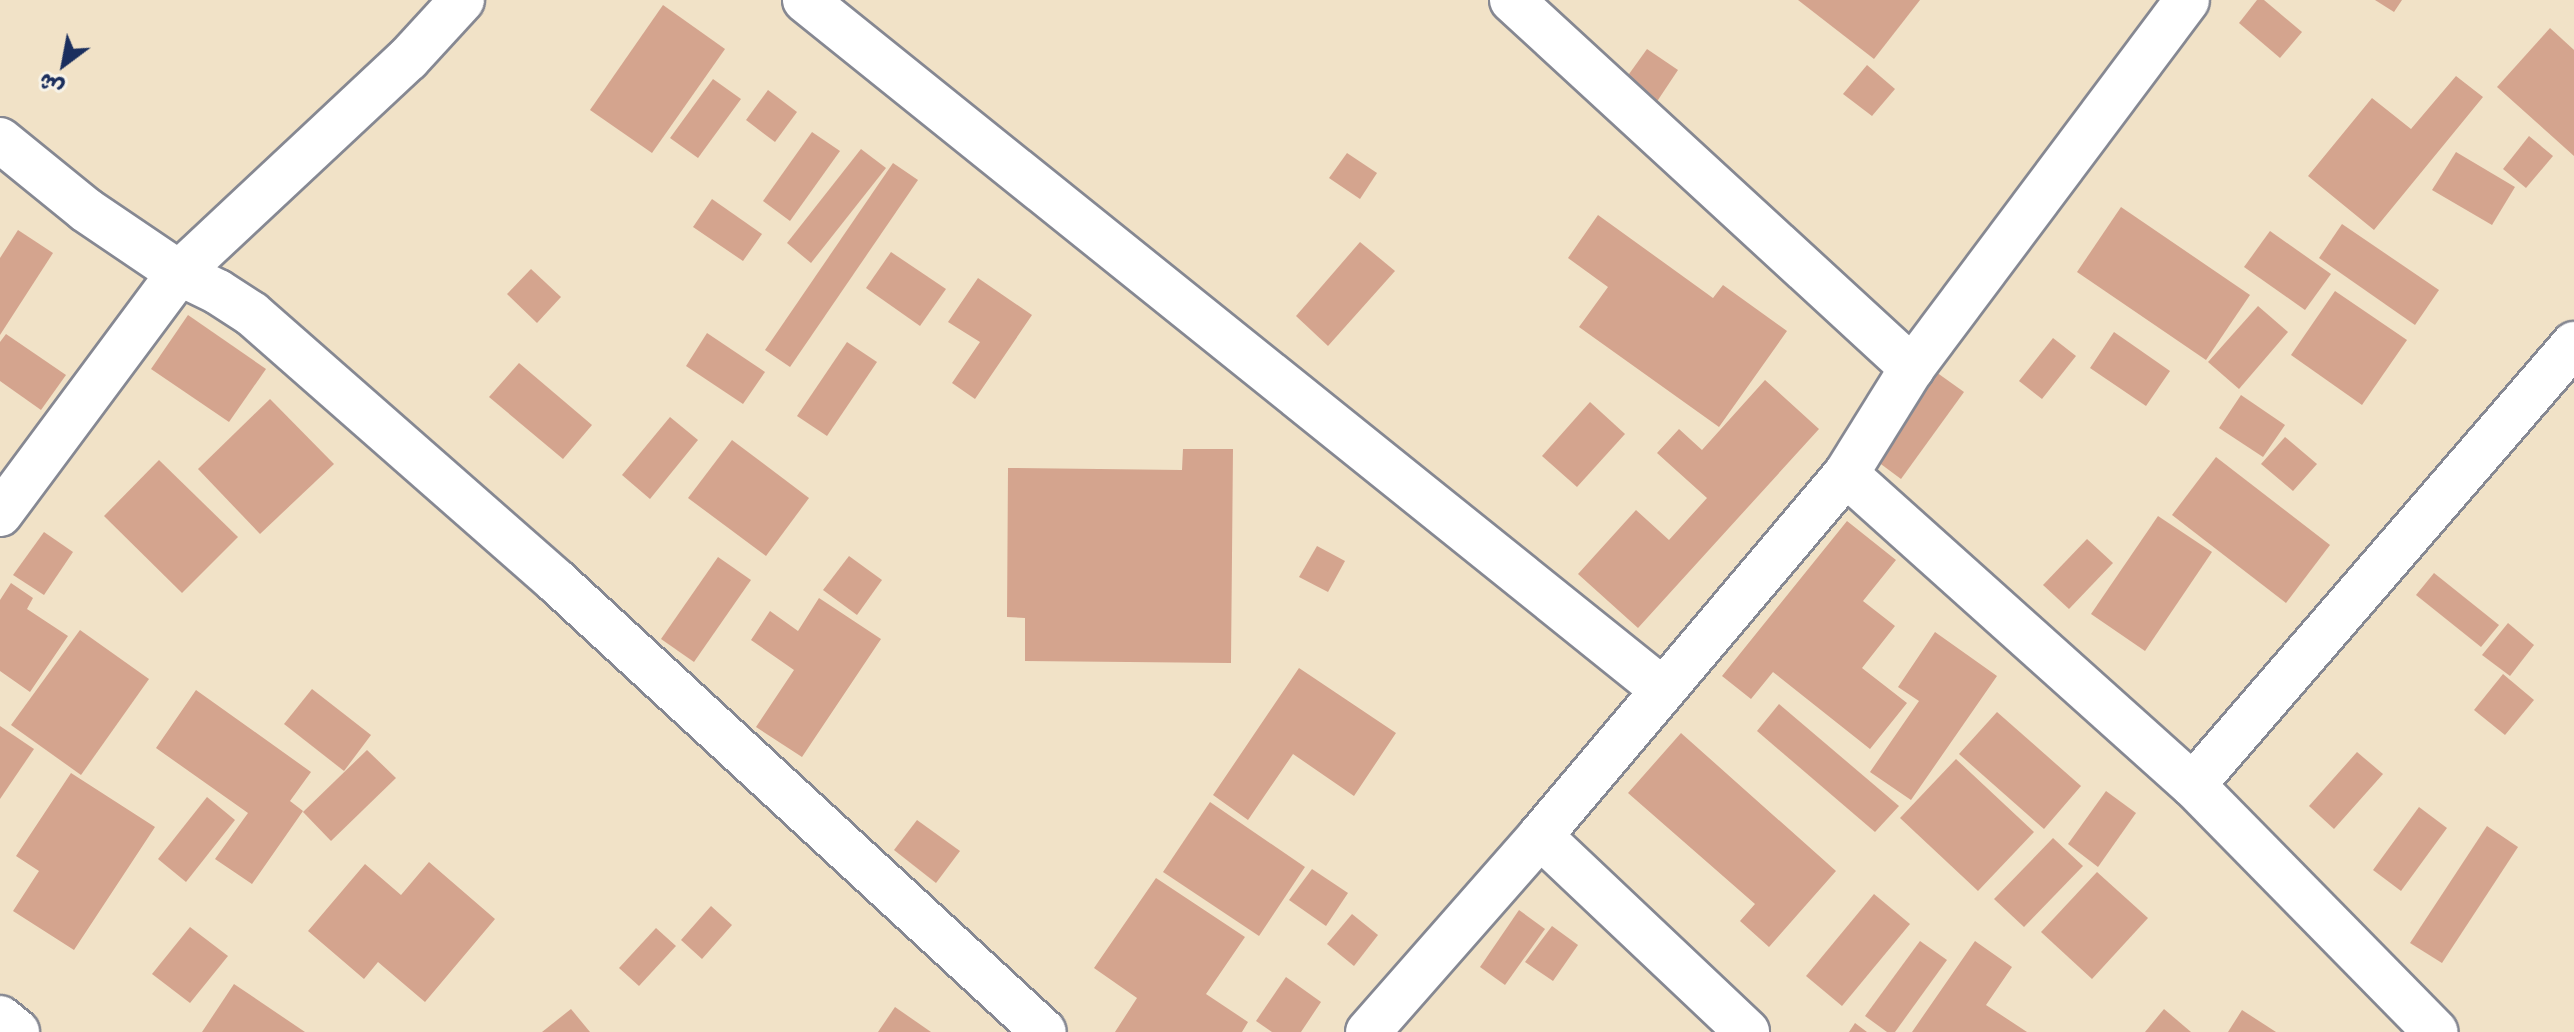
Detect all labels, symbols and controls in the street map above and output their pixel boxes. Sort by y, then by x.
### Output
north arrow [24,24,104,104]
text: ش [33,66,69,103]

